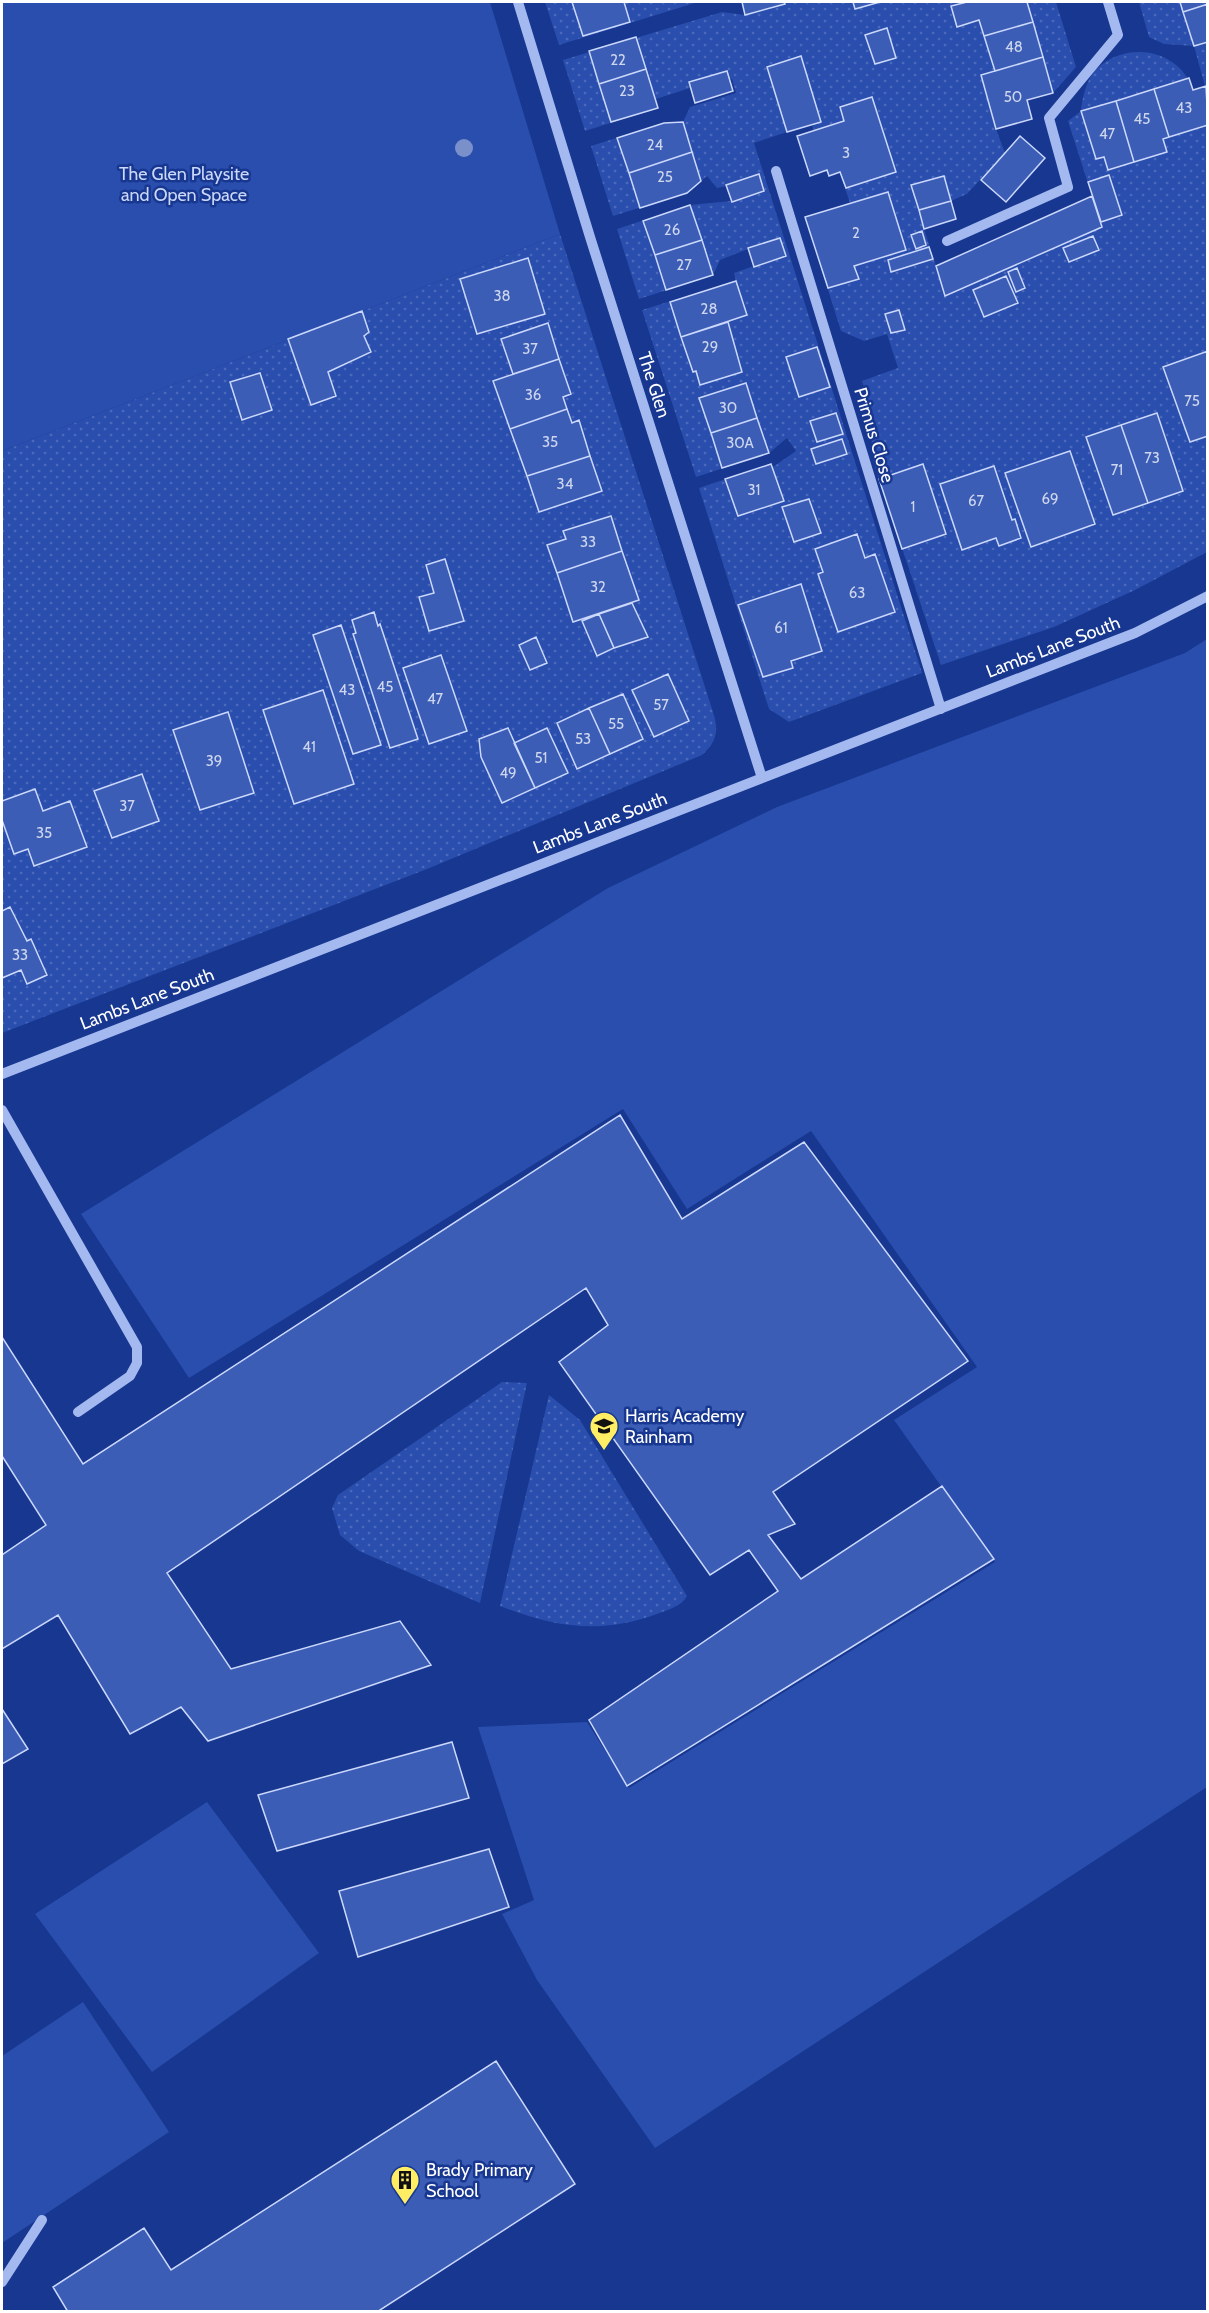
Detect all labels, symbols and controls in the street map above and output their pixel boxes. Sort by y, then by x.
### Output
house number: 48 [1005,38,1023,56]
house number: 22 [610,51,626,69]
house number: 23 [619,82,635,100]
house number: 50 [1004,88,1022,106]
house number: 43 [1176,99,1192,117]
house number: 45 [1134,110,1150,128]
house number: 47 [1099,125,1116,143]
house number: 24 [647,136,664,154]
house number: 3 [842,144,850,162]
park label: The Glen Playsite and Open Space [119,163,249,206]
house number: 25 [657,168,673,186]
house number: 26 [664,221,680,239]
house number: 2 [852,224,860,242]
house number: 27 [676,256,692,274]
house number: 38 [493,287,511,305]
house number: 28 [701,300,717,318]
house number: 29 [702,338,718,356]
house number: 37 [522,340,538,358]
street label: The Glen [633,349,675,421]
street label: Primus Close [849,385,899,485]
house number: 36 [525,386,541,404]
house number: 75 [1184,392,1200,410]
house number: 30 [719,399,737,417]
house number: 35 [542,433,558,451]
house number: 30A [726,434,755,452]
house number: 73 [1144,449,1160,467]
house number: 71 [1111,461,1123,479]
house number: 34 [557,475,574,493]
house number: 31 [747,481,761,499]
house number: 69 [1041,490,1059,508]
house number: 67 [968,492,984,510]
house number: 1 [911,498,915,516]
house number: 33 [580,533,596,551]
house number: 32 [590,578,606,596]
house number: 63 [849,584,865,602]
street label: Lambs Lane South [983,611,1123,683]
house number: 61 [774,619,788,637]
house number: 45 [377,678,393,696]
house number: 43 [339,681,355,699]
house number: 47 [427,690,444,708]
house number: 57 [653,696,669,714]
house number: 55 [608,715,624,733]
house number: 53 [575,730,591,748]
house number: 41 [302,738,316,756]
house number: 51 [534,749,548,767]
house number: 39 [206,752,222,770]
house number: 49 [499,764,517,782]
street label: Lambs Lane South [530,787,670,859]
house number: 37 [119,797,135,815]
house number: 35 [36,824,52,842]
house number: 33 [12,946,28,964]
street label: Lambs Lane South [77,963,217,1035]
place label: Harris Academy Rainham [625,1405,744,1448]
school or university icon: Harris Academy Rainham [588,1410,620,1452]
place label: Brady Primary School [426,2159,533,2202]
building icon: Brady Primary School [389,2164,421,2206]

